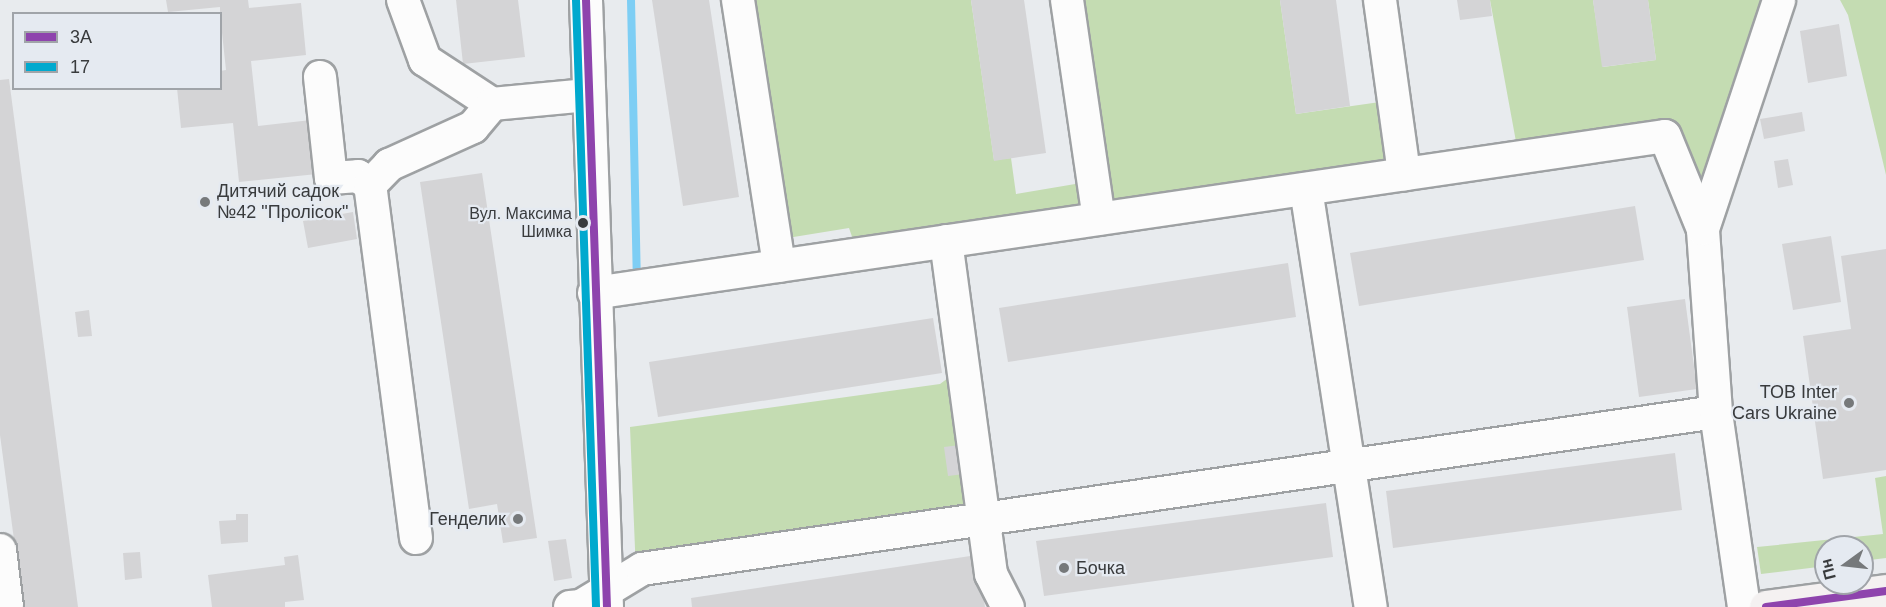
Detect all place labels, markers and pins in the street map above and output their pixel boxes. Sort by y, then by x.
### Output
place label: Дитячий садок №42 "Пролісок" [217,181,348,224]
marker: Дитячий садок №42 "Пролісок" [198,195,212,209]
place label: Вул. Максима Шимка [469,204,572,242]
marker: Вул. Максима Шимка [577,217,589,229]
place label: ТОВ Inter Cars Ukraine [1732,382,1837,424]
marker: ТОВ Inter Cars Ukraine [1842,396,1856,410]
place label: Генделик [429,508,506,530]
marker: Генделик [511,512,525,526]
place label: Бочка [1076,557,1125,579]
marker: Бочка [1057,561,1071,575]

